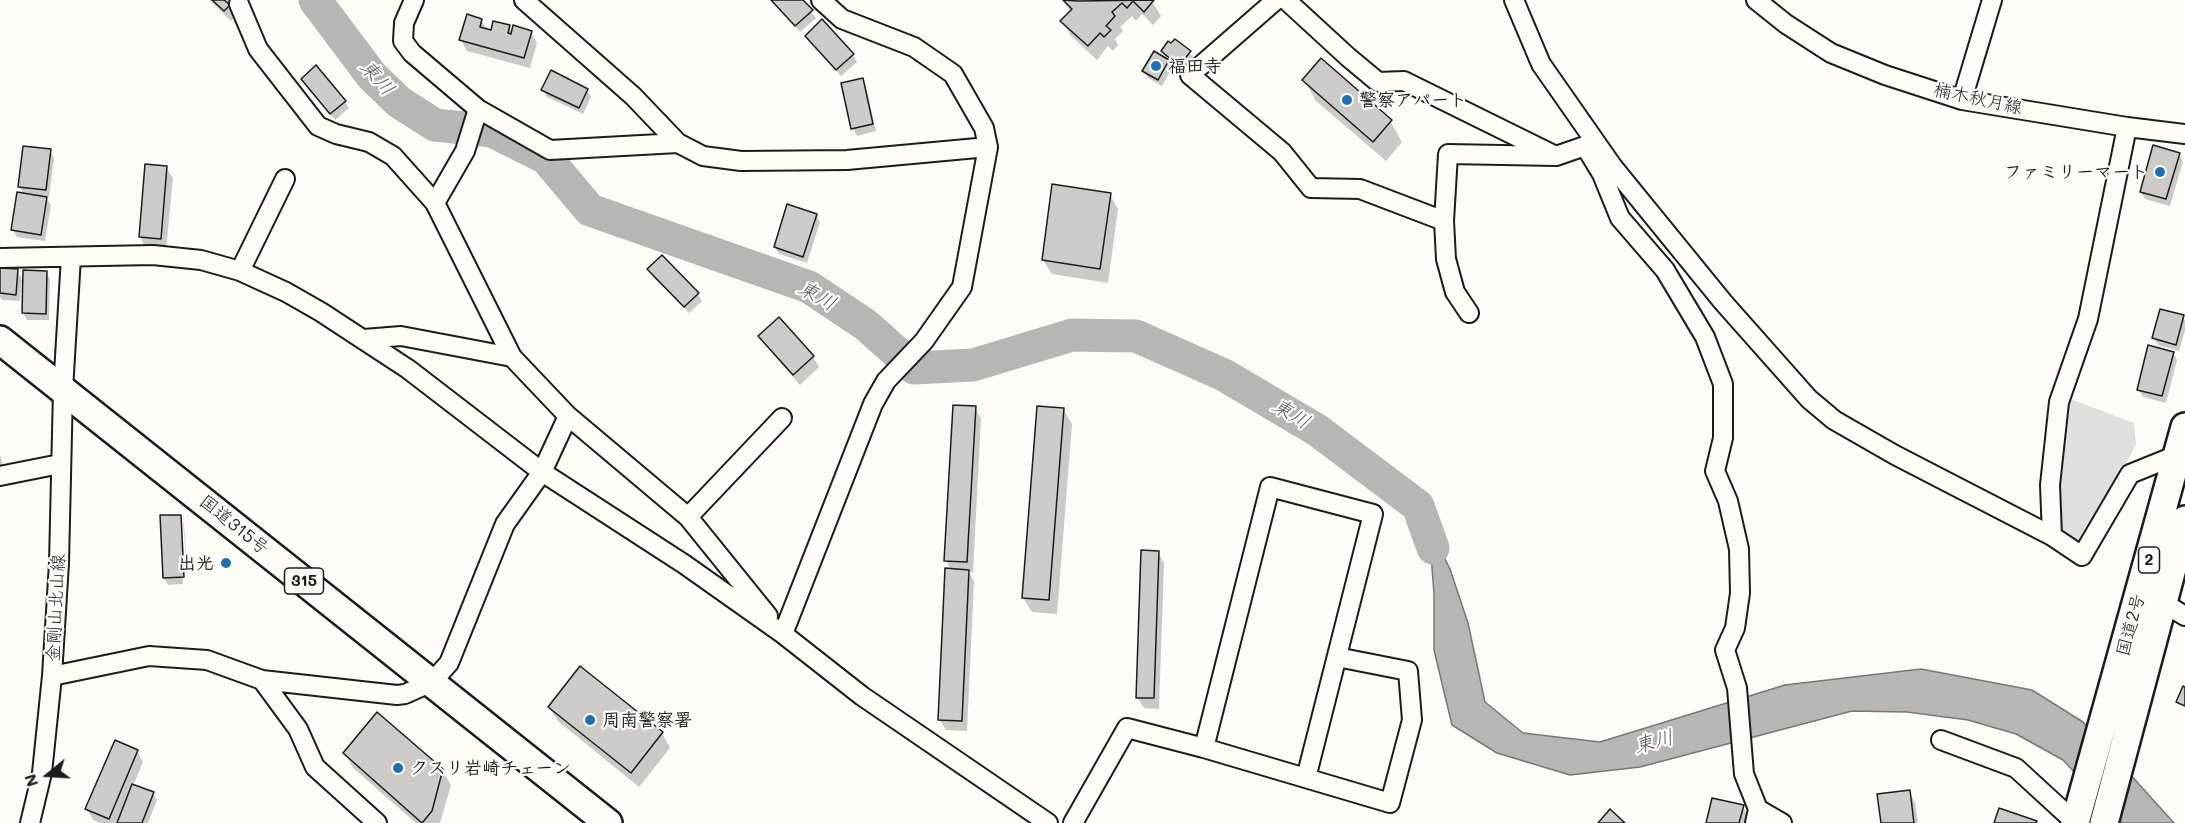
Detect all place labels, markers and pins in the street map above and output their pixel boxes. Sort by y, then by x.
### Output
place label: 福田寺 [1168,55,1222,77]
marker: 福田寺 [1149,59,1163,73]
place label: 警察アパート [1359,89,1467,111]
marker: 警察アパート [1340,93,1354,107]
place label: ファミリーマート [2004,161,2148,183]
marker: ファミリーマート [2153,165,2167,179]
place label: 出光 [178,552,214,574]
marker: 出光 [219,556,233,570]
place label: 周南警察署 [602,709,692,731]
marker: 周南警察署 [583,713,597,727]
place label: クスリ岩崎チェーン [410,757,571,779]
marker: クスリ岩崎チェーン [391,761,405,775]

